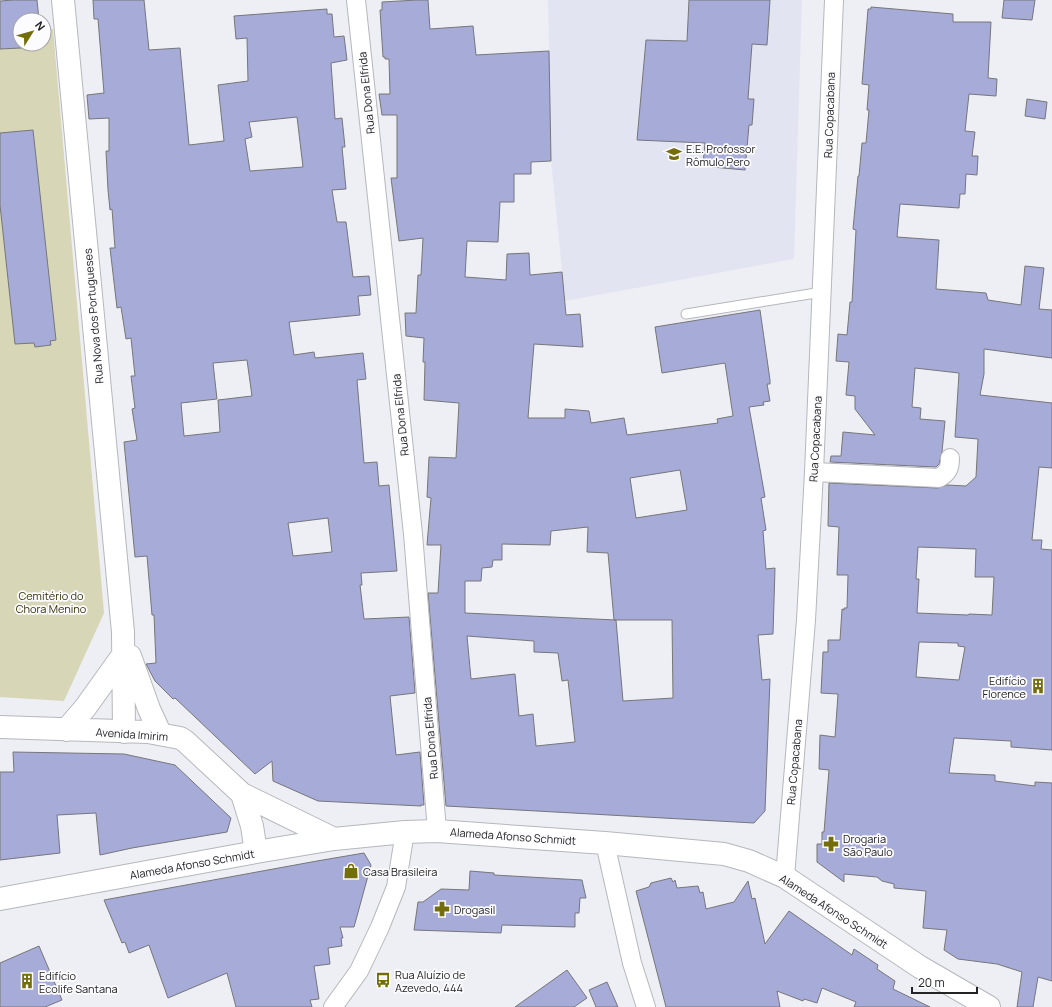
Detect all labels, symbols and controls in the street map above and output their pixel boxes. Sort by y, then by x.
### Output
north arrow [12,12,52,52]
text: N [32,18,49,33]
street label: Rua Dona Elfrida [354,51,378,135]
street label: Rua Copacabana [820,72,838,158]
place label: E.E. Profossor Rômulo Pero [686,141,756,169]
school or university icon: E.E. Profossor Rômulo Pero [665,145,683,163]
street label: Rua Nova dos Portugueses [80,248,106,384]
street label: Rua Dona Elfrida [388,373,412,457]
street label: Rua Copacabana [805,396,825,482]
park label: Cemitério do Chora Menino [16,588,87,616]
place label: Edifício Florence [982,673,1027,701]
building icon: Edifício Florence [1029,677,1047,695]
street label: Rua Dona Elfrida [419,696,441,780]
street label: Rua Copacabana [783,718,805,806]
street label: Avenida Imirim [95,724,169,744]
street label: Alameda Afonso Schmidt [449,824,577,848]
place label: Drogaria São Paulo [843,831,893,859]
pharmacy icon: Drogaria São Paulo [822,835,840,853]
street label: Alameda Afonso Schmidt [128,846,256,882]
shop icon: Casa Brasileira [342,862,360,880]
place label: Casa Brasileira [363,864,437,879]
street label: Alameda Afonso Schmidt [777,870,891,952]
pharmacy icon: Drogasil [433,900,451,918]
place label: Drogasil [454,902,495,917]
place label: Rua Aluízio de Azevedo, 444 [395,967,466,995]
place label: Edifício Ecolife Santana [39,968,118,996]
scale bar [912,969,977,995]
bus stop icon: Rua Aluízio de Azevedo, 444 [374,971,392,989]
building icon: Edifício Ecolife Santana [18,972,36,990]
text: 20 m [918,974,945,991]

